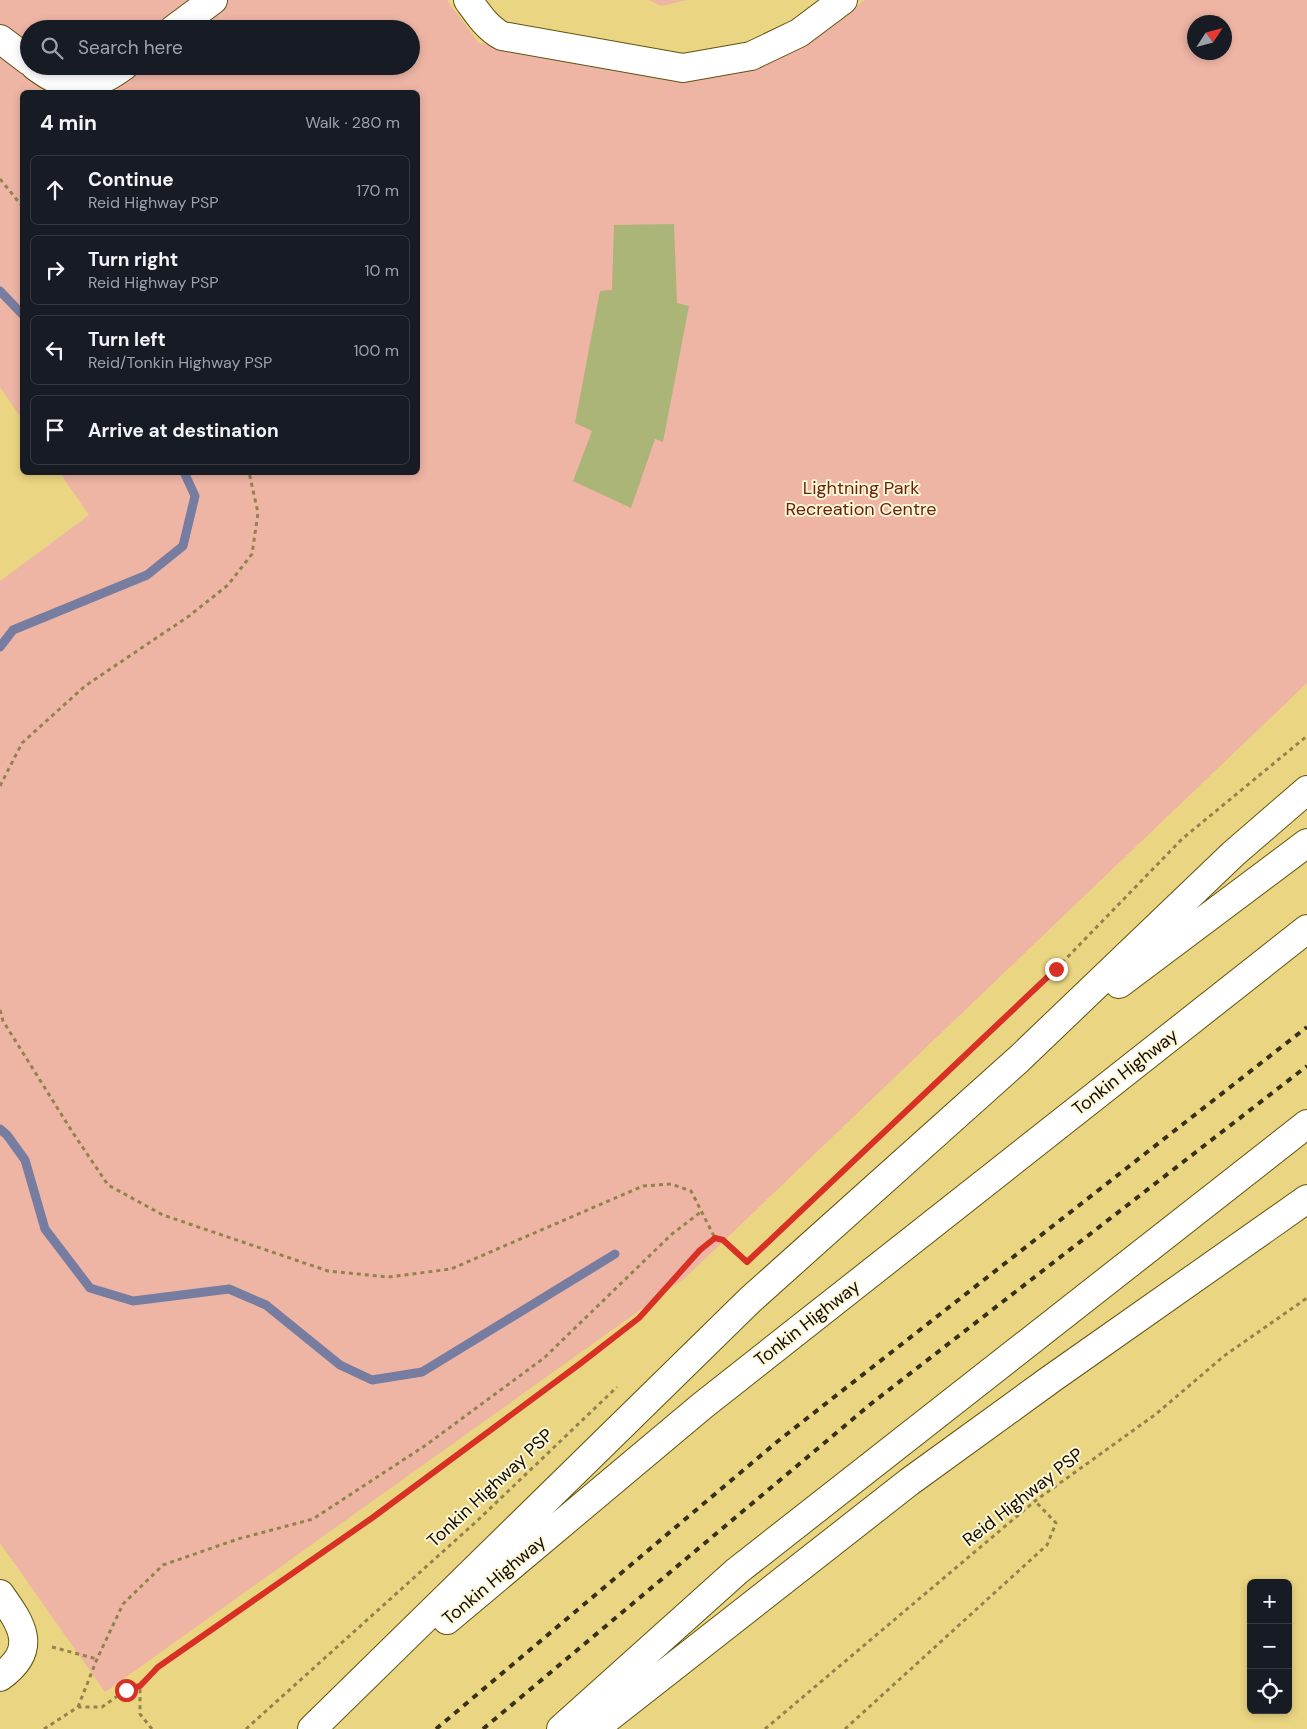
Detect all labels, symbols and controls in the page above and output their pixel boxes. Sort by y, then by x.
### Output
north arrow [1187,15,1232,60]
search box [20,20,420,75]
icon: search [38,34,66,62]
text: Search here [78,35,183,60]
text: 4 min [40,109,97,137]
text: Walk · 280 m [305,112,400,133]
text: Continue [88,167,174,192]
icon: ahead [41,176,69,204]
text: 170 m [356,180,399,201]
text: Reid Highway PSP [88,192,218,213]
text: Turn right [88,247,178,272]
icon: right [41,256,69,284]
text: 10 m [365,260,399,281]
text: Reid Highway PSP [88,272,218,293]
text: Turn left [88,327,166,352]
icon: left [41,336,69,364]
text: 100 m [354,340,399,361]
text: Reid/Tonkin Highway PSP [88,352,272,373]
icon: arrive [41,416,69,444]
text: Arrive at destination [88,418,279,443]
park label: Lightning Park Recreation Centre [786,476,936,521]
route end [1045,958,1068,981]
street label: Tonkin Highway [1067,1023,1183,1121]
street label: Tonkin Highway [749,1274,865,1372]
street label: Tonkin Highway PSP [422,1423,558,1553]
street label: Reid Highway PSP [958,1442,1088,1552]
street label: Tonkin Highway [437,1530,551,1630]
map controls [1247,1579,1292,1714]
button: + [1247,1579,1292,1624]
button: − [1247,1624,1292,1669]
button: locate [1247,1669,1292,1714]
route start [115,1679,138,1702]

